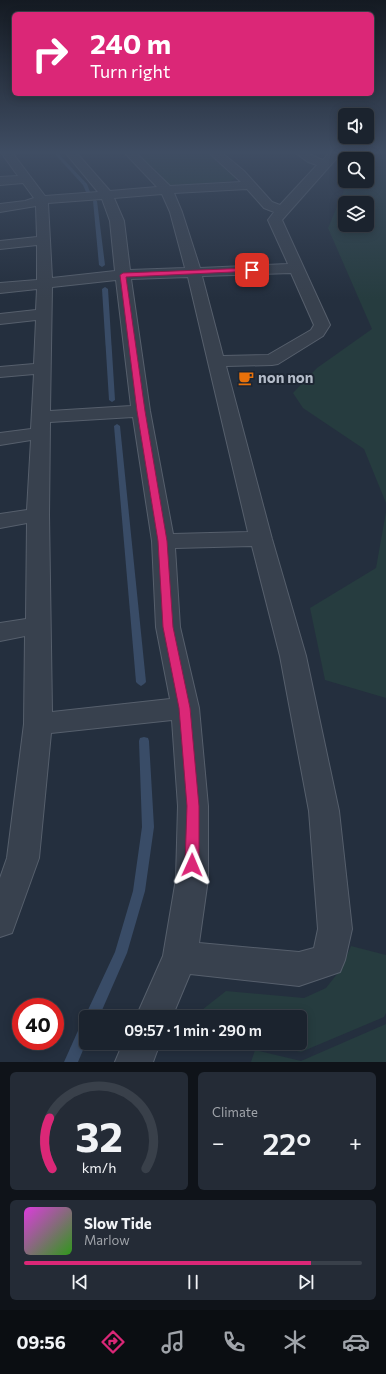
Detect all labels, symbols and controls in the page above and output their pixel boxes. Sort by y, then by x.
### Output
text: 240 m [90,26,171,60]
icon: right [24,28,76,80]
text: Turn right [90,60,170,82]
map controls [338,108,374,232]
button: sound [338,108,374,144]
button: search [338,152,374,188]
button: layers [338,196,374,232]
pin [235,253,269,287]
icon: arrive [241,259,263,281]
place label: non non [258,368,314,386]
cafe icon: non non [237,369,255,387]
position arrow [171,844,213,886]
speed limit sign: 40 [12,998,64,1050]
text: 09:57 · 1 min · 290 m [124,1021,262,1039]
text: Climate [212,1104,258,1120]
text: 32 [75,1110,123,1161]
text: 22° [262,1124,311,1161]
text: − [212,1129,225,1156]
text: + [349,1129,362,1156]
text: km/h [82,1158,116,1176]
text: Slow Tide [84,1214,152,1232]
text: Marlow [84,1232,130,1248]
icon: previous [69,1271,91,1293]
icon: pause [182,1271,204,1293]
icon: next [295,1271,317,1293]
icon: directions [99,1328,127,1356]
icon: music [159,1328,187,1356]
icon: phone [220,1328,248,1356]
icon: climate [281,1328,309,1356]
icon: car [342,1328,370,1356]
text: 09:56 [16,1331,66,1353]

